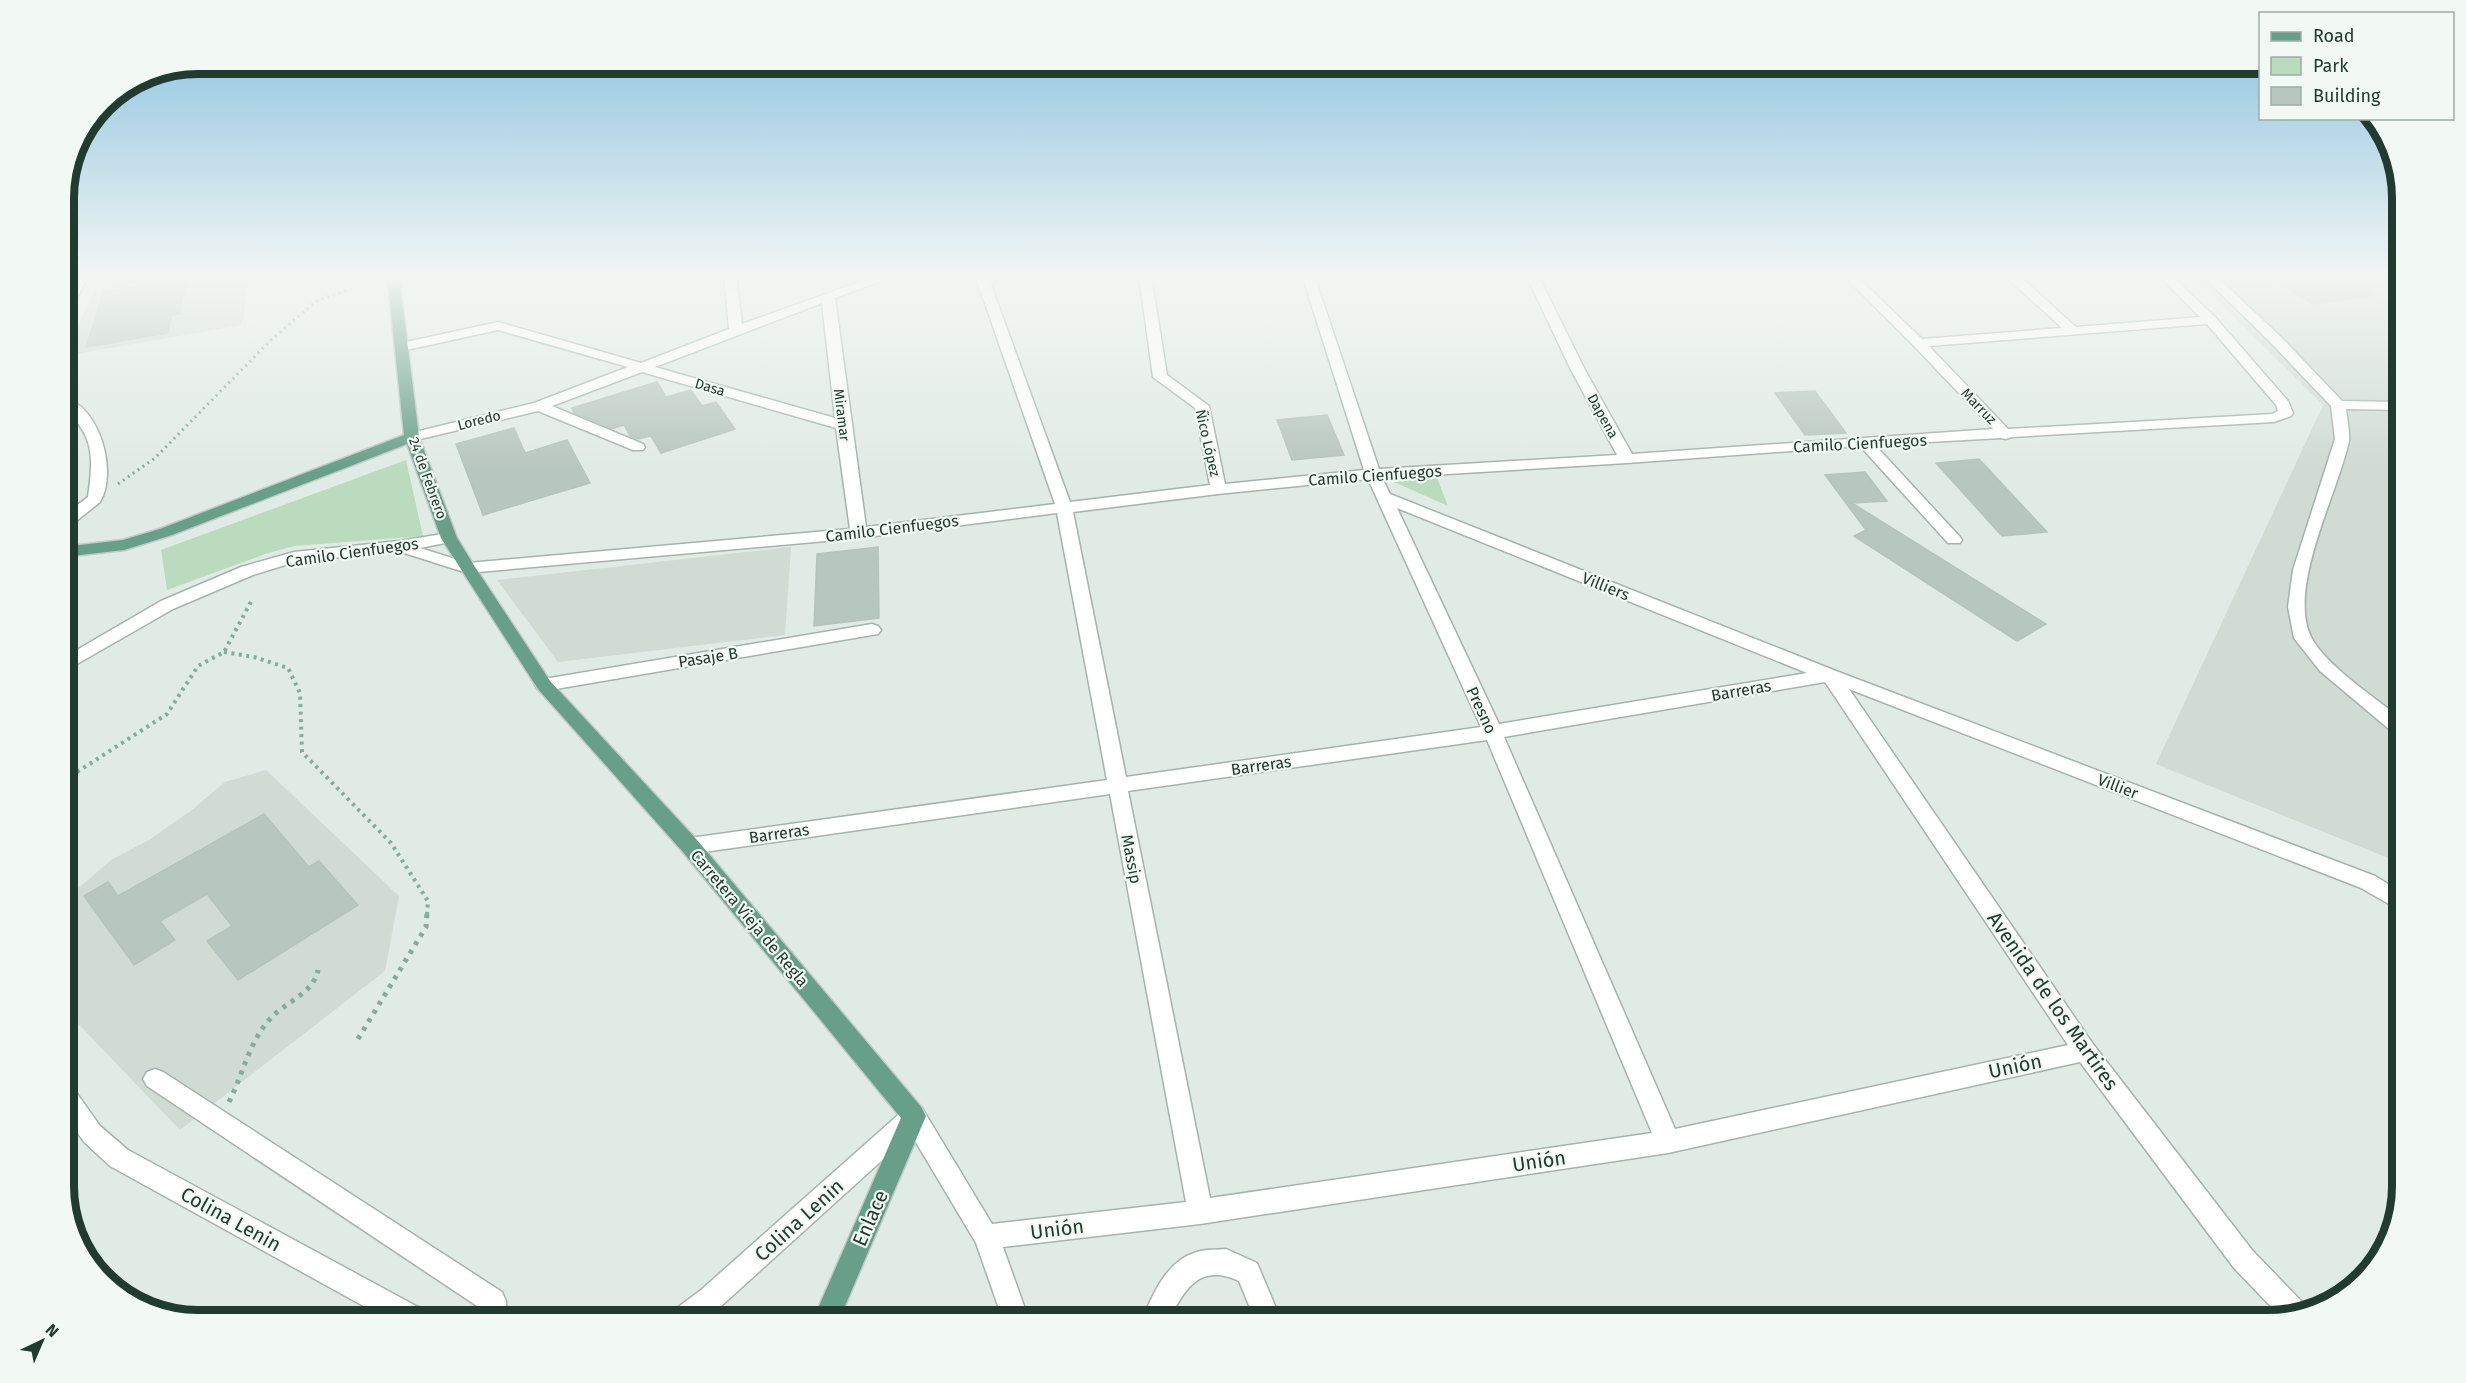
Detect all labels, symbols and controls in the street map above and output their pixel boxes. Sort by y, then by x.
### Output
legend [2259,12,2454,120]
text: Road [2313,25,2355,47]
text: Park [2313,55,2349,77]
text: Building [2313,85,2381,107]
street label: Dasa [693,375,727,400]
street label: Marruz [1957,385,2000,428]
street label: Miramar [830,388,853,443]
street label: Dapena [1583,391,1622,441]
street label: Loredo [456,407,503,434]
street label: Ñico López [1192,408,1224,478]
street label: Camilo Cienfuegos [1793,431,1927,456]
street label: 24 de Febrero [405,435,450,521]
street label: Camilo Cienfuegos [1308,461,1442,490]
street label: Camilo Cienfuegos [825,511,960,546]
street label: Camilo Cienfuegos [285,534,420,571]
street label: Villiers [1579,568,1632,605]
street label: Pasaje B [677,643,739,672]
street label: Barreras [1710,676,1773,705]
street label: Presno [1462,684,1501,737]
street label: Barreras [1230,752,1292,779]
street label: Villier [2095,770,2142,803]
street label: Barreras [748,820,810,847]
street label: Massip [1117,833,1146,885]
street label: Carretera Vieja de Regla [687,846,812,991]
street label: Avenida de los Martires [1982,907,2124,1095]
street label: Unión [1986,1049,2044,1083]
street label: Unión [1511,1145,1567,1177]
street label: Colina Lenin [750,1174,848,1266]
street label: Colina Lenin [176,1182,286,1256]
street label: Enlace [847,1186,893,1250]
street label: Unión [1029,1214,1085,1244]
north arrow [12,1311,72,1371]
text: N [42,1320,62,1341]

